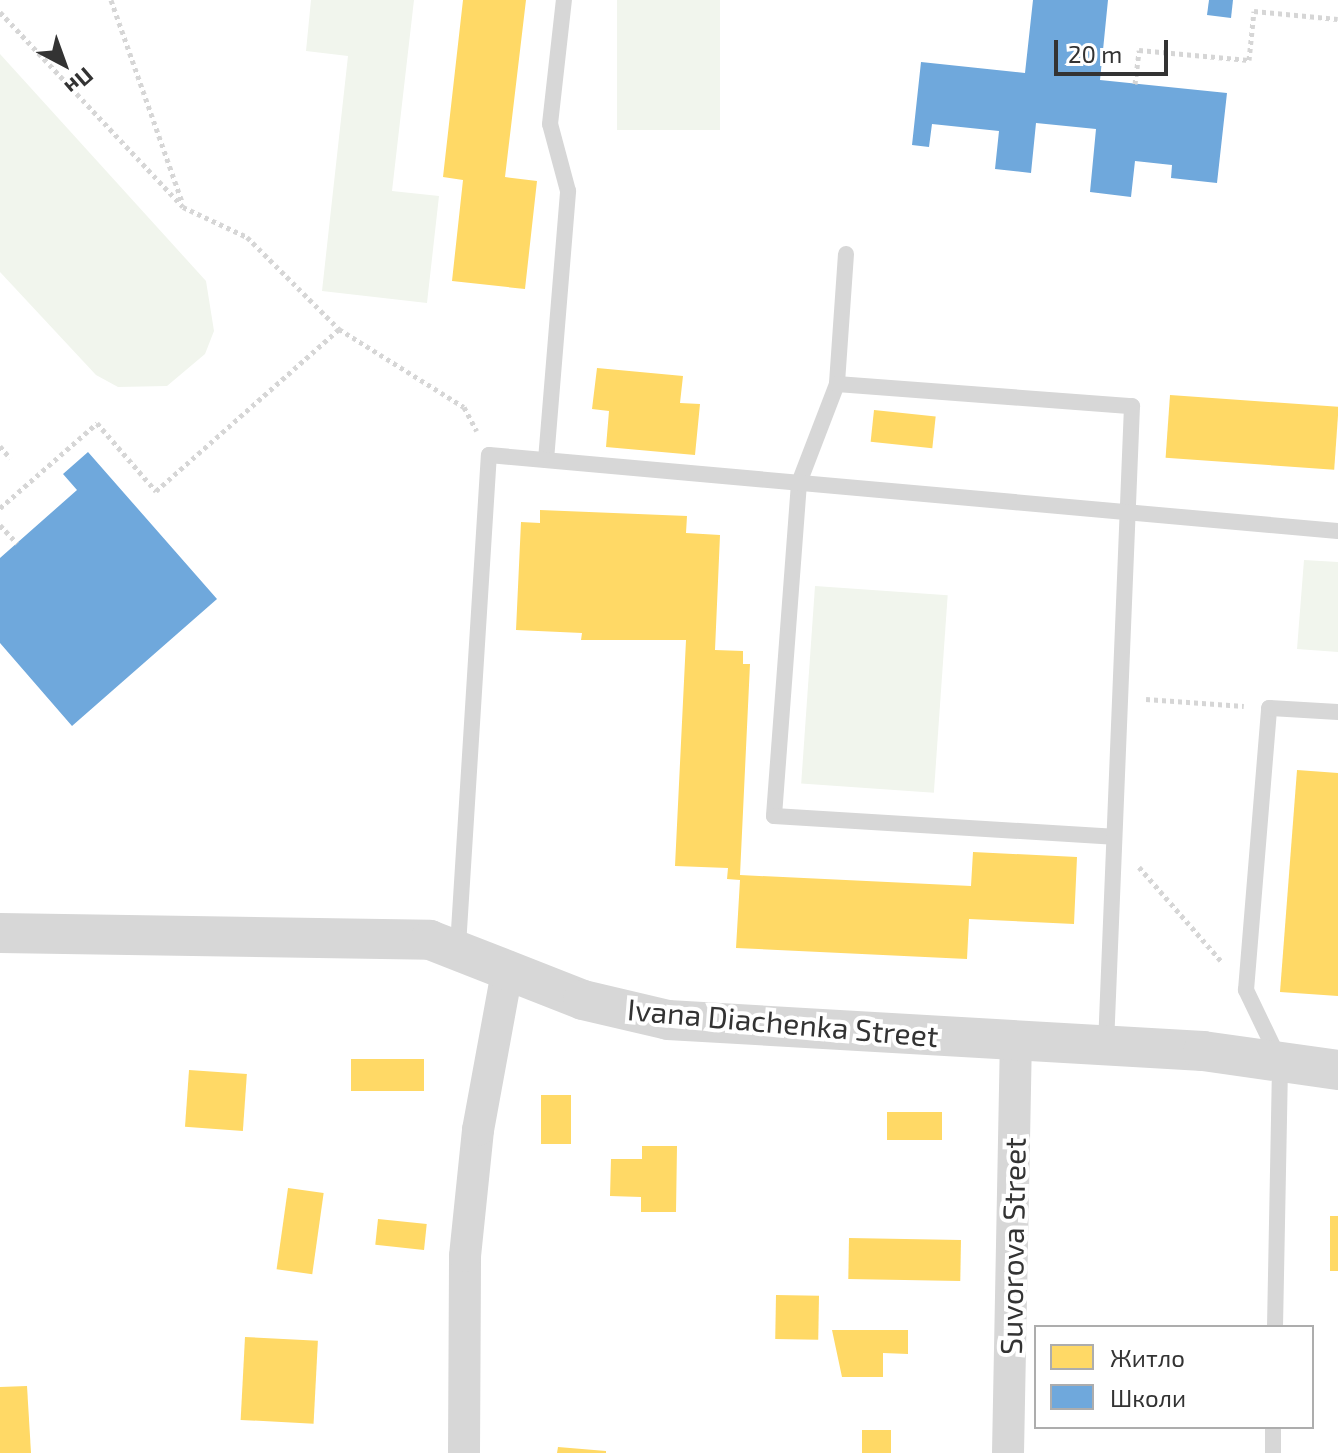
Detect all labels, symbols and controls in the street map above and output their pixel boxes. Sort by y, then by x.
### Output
north arrow [24,24,104,104]
scale bar [1058,24,1172,74]
text: 20 m [1068,39,1122,68]
text: Пн [60,63,99,101]
street label: Ivana Diachenka Street [626,990,940,1054]
street label: Suvorova Street [992,1137,1032,1355]
legend [1034,1325,1314,1429]
text: Житло [1110,1343,1185,1372]
text: Школи [1110,1383,1186,1412]

